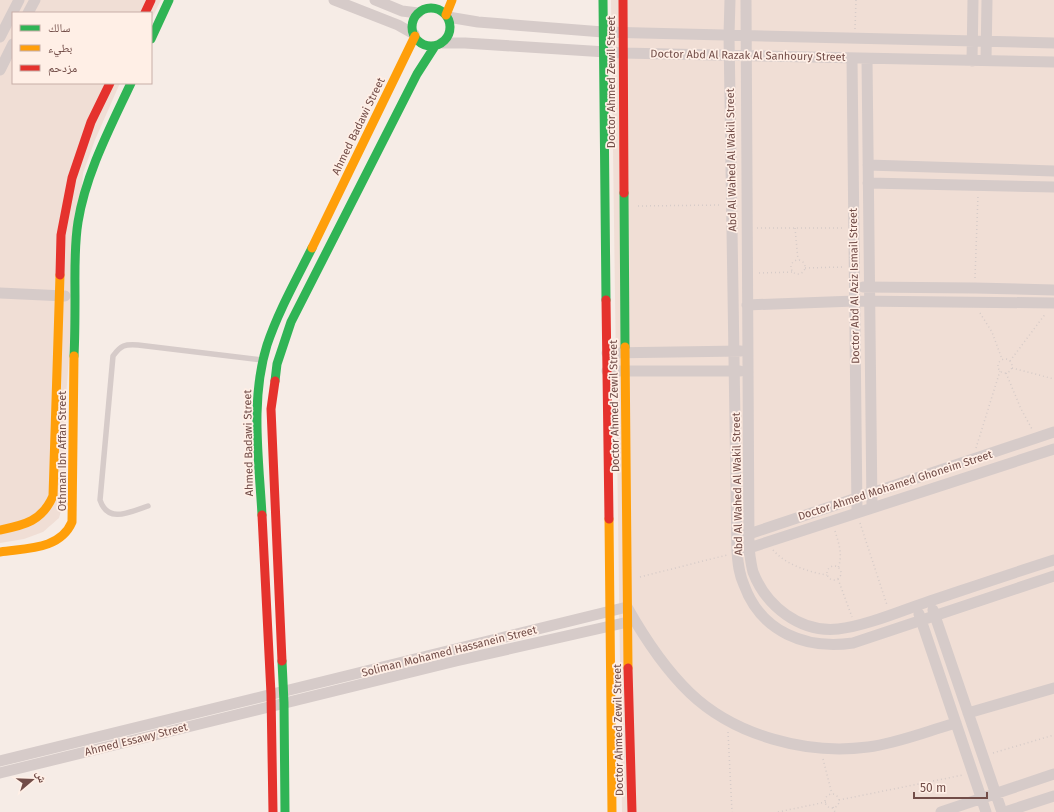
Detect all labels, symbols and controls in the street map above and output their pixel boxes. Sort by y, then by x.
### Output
legend [12,12,152,84]
street label: Doctor Ahmed Zewil Street [605,16,618,148]
text: سالك [48,21,70,35]
text: بطيء [48,41,72,58]
street label: Doctor Abd Al Razak Al Sanhoury Street [650,47,846,64]
text: مزدحم [48,61,77,76]
street label: Ahmed Badawi Street [329,75,388,177]
street label: Abd Al Wahed Al Wakil Street [724,88,739,232]
street label: Doctor Abd Al Aziz Ismail Street [847,208,862,364]
street label: Doctor Ahmed Zewil Street [607,340,622,472]
street label: Ahmed Badawi Street [241,390,256,496]
street label: Othman Ibn Affan Street [56,391,69,511]
street label: Abd Al Wahed Al Wakil Street [730,412,745,556]
street label: Doctor Ahmed Mohamed Ghoneim Street [796,448,994,523]
street label: Soliman Mohamed Hassanein Street [360,623,538,680]
street label: Doctor Ahmed Zewil Street [611,664,626,796]
street label: Ahmed Essawy Street [83,720,189,759]
north arrow [12,760,52,800]
text: ش [32,769,49,785]
scale bar [914,774,987,800]
text: 50 m [920,781,946,795]

